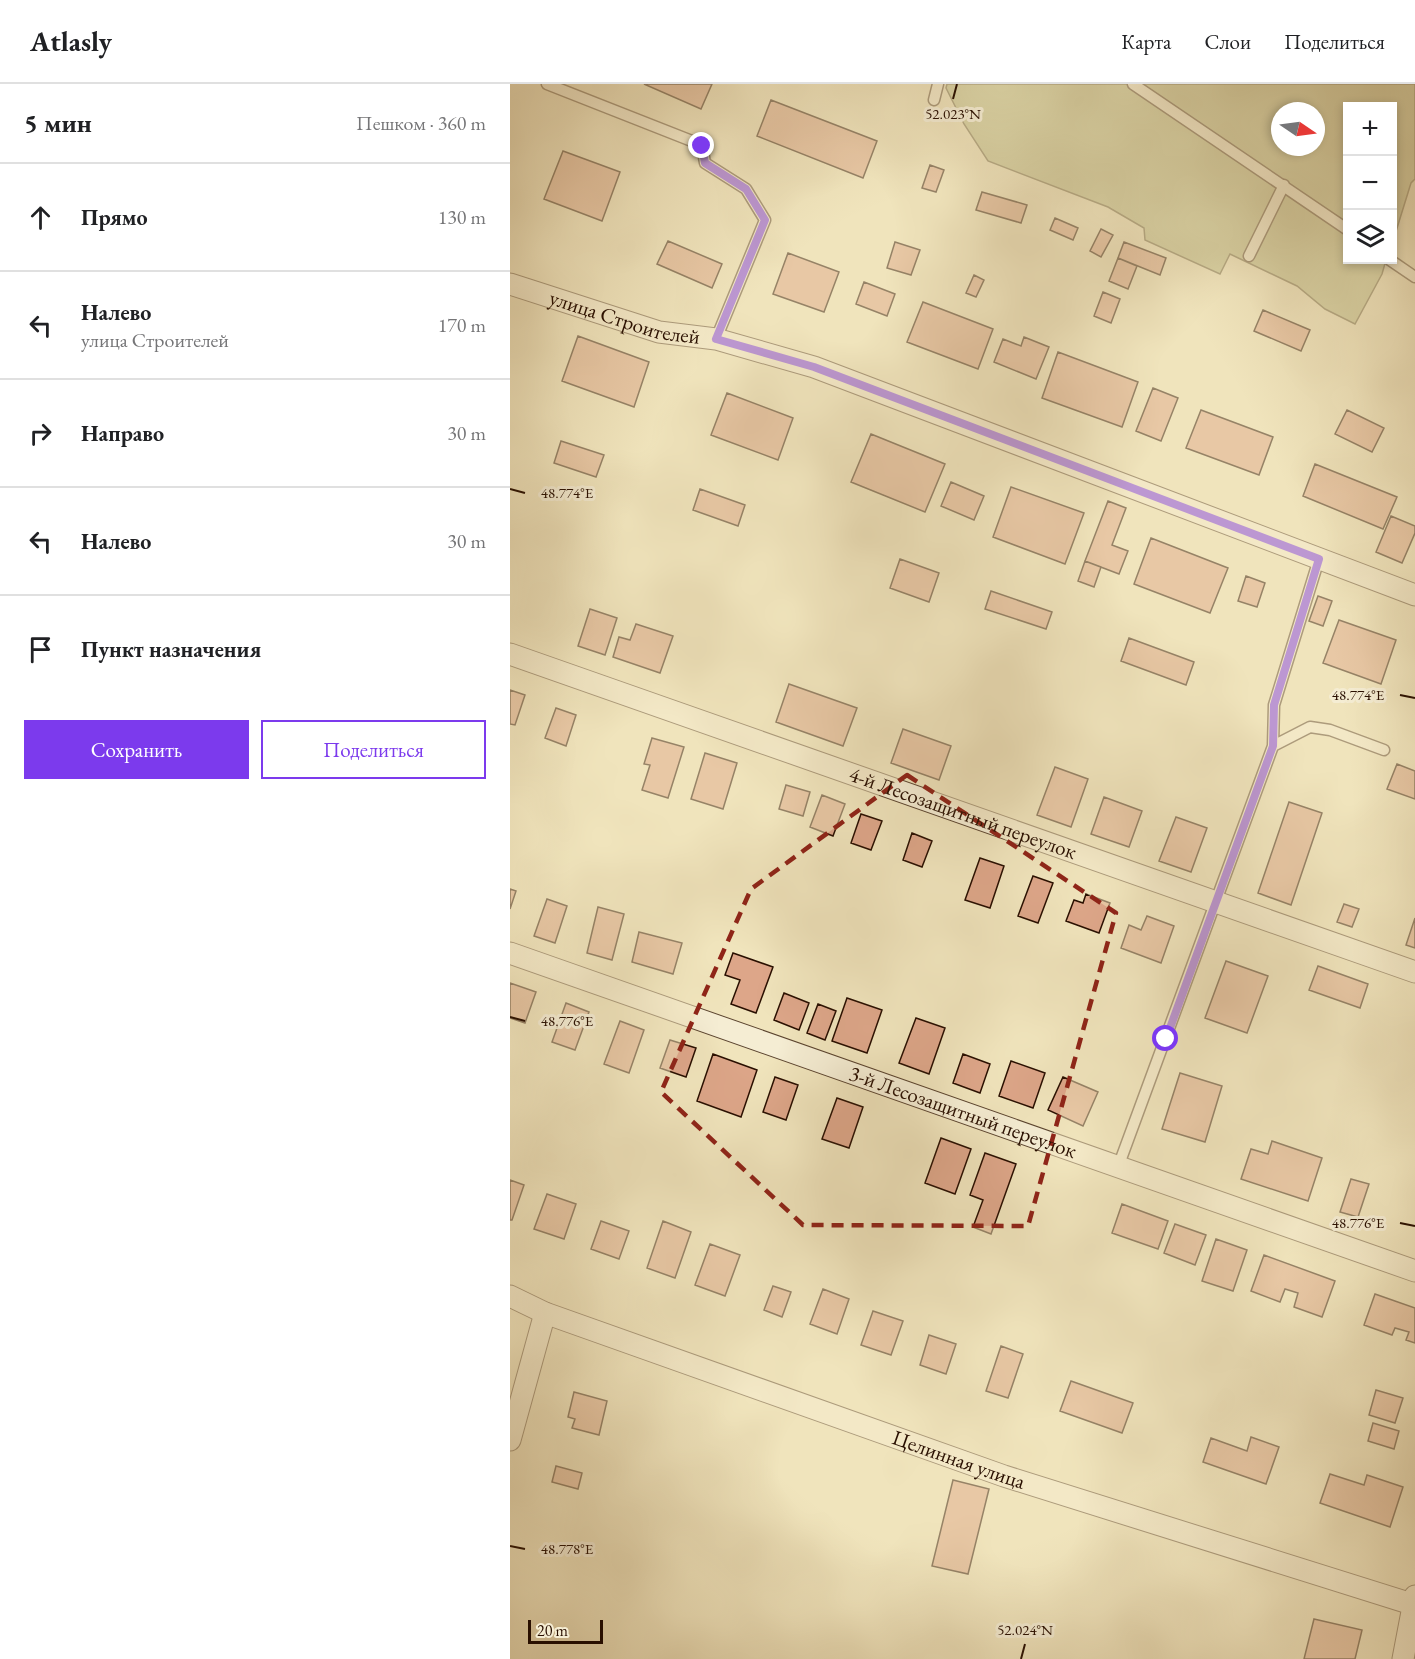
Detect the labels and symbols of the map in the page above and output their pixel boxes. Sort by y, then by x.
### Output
north arrow [1271,102,1325,156]
text: 52.023°N [925,104,981,123]
route end [688,132,714,158]
street label: улица Строителей [546,284,702,350]
text: 48.774°E [541,483,594,502]
text: 48.774°E [1332,685,1385,704]
street label: 4-й Лесозащитный переулок [846,760,1080,865]
text: 48.776°E [541,1011,594,1030]
route start [1152,1025,1178,1051]
street label: 3-й Лесозащитный переулок [846,1059,1080,1164]
text: 48.776°E [1332,1213,1385,1232]
street label: Целинная улица [889,1424,1029,1495]
text: 48.778°E [541,1539,594,1558]
scale bar [528,1617,603,1644]
text: 52.024°N [997,1620,1053,1639]

